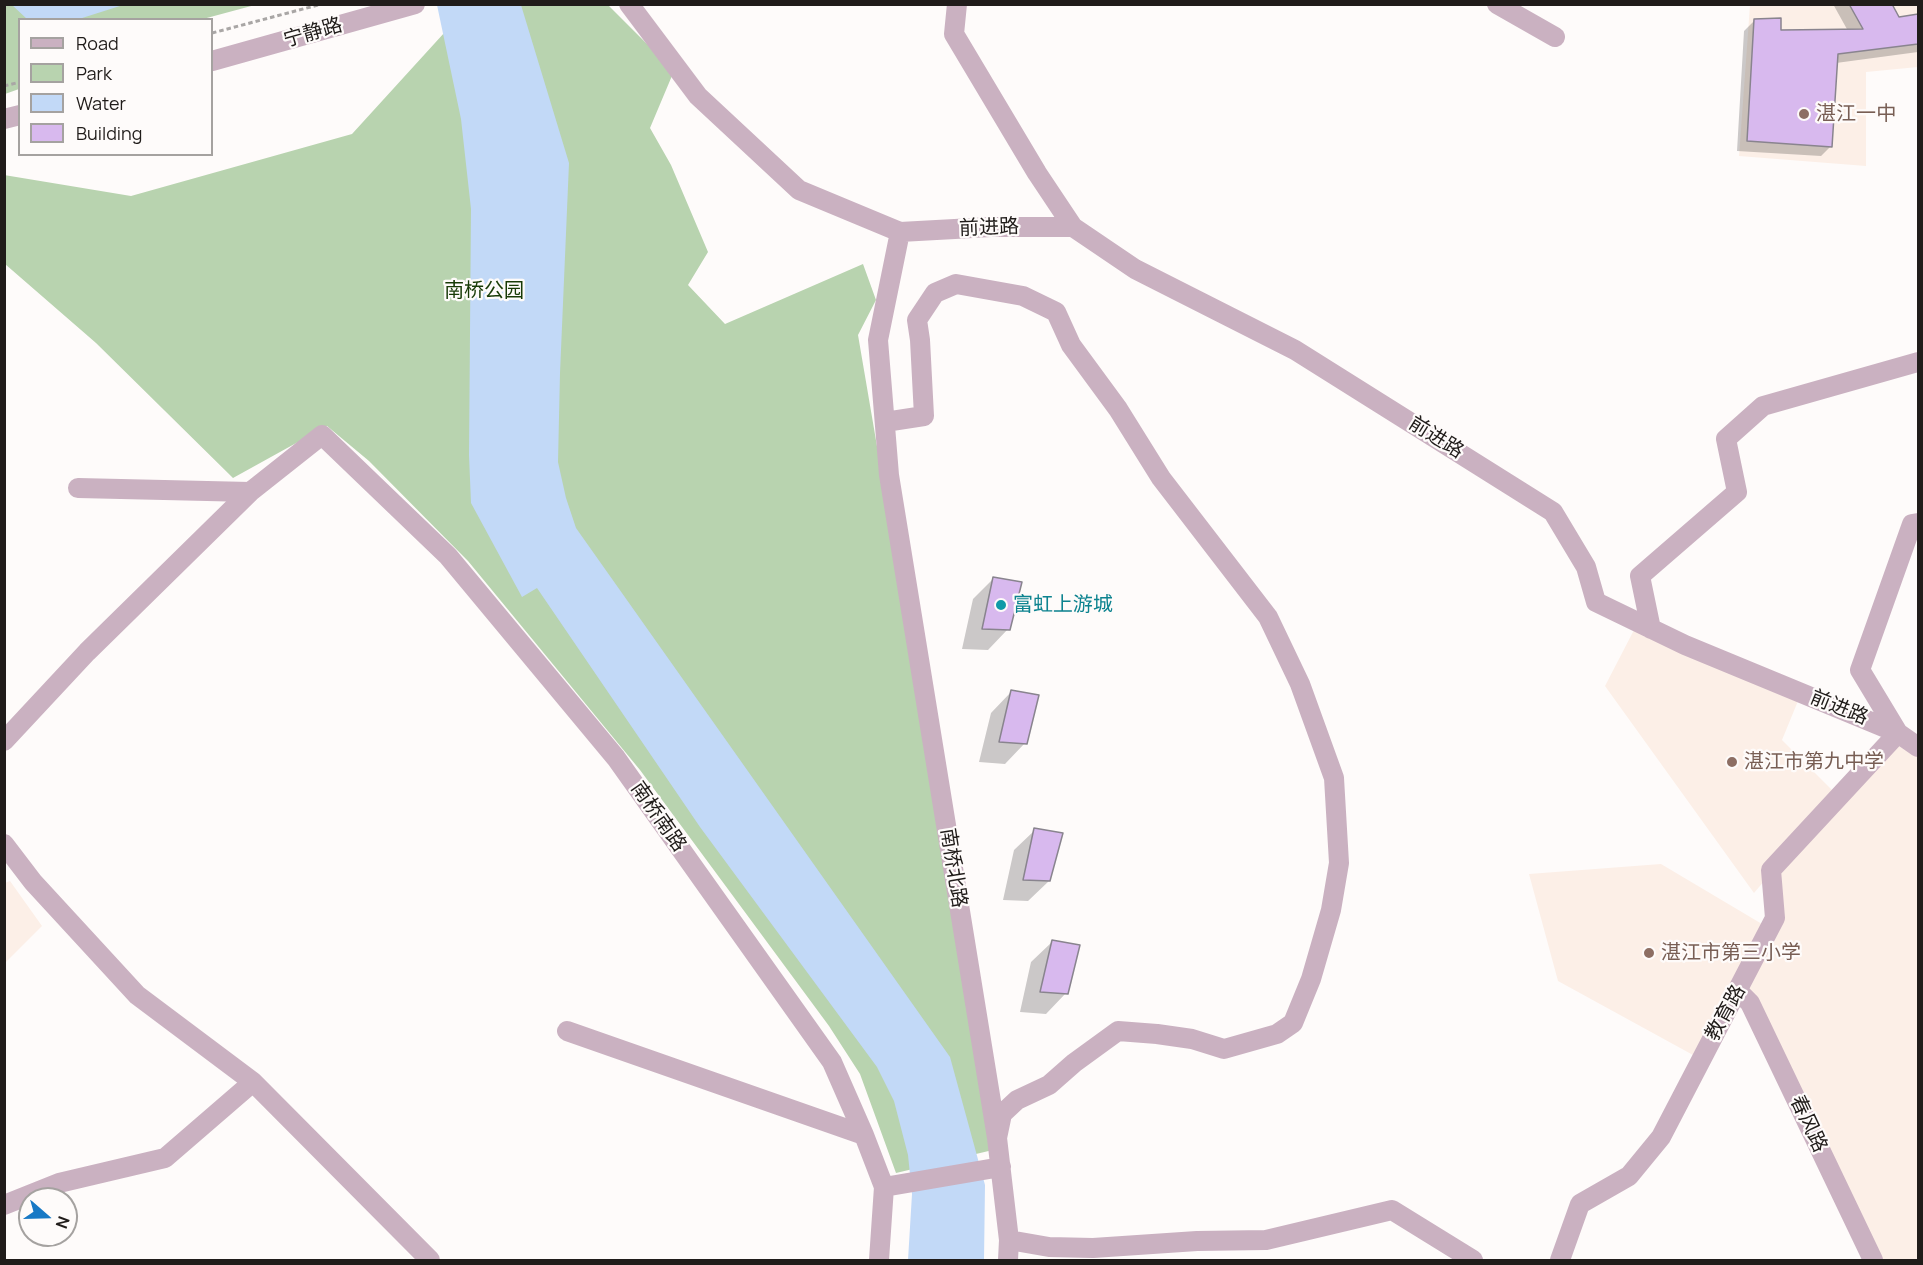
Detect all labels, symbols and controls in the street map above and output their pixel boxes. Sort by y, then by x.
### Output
street label: 宁静路 [281,13,345,53]
legend [18,18,213,156]
text: Road [76,31,119,55]
text: Park [76,61,112,85]
text: Water [76,91,126,115]
place label: 湛江一中 [1816,102,1896,126]
marker: 湛江一中 [1797,107,1811,121]
text: Building [76,121,142,145]
street label: 前进路 [959,215,1019,241]
park label: 南桥公园 [444,279,524,303]
street label: 前进路 [1404,412,1468,464]
place label: 富虹上游城 [1013,593,1113,617]
marker: 富虹上游城 [994,598,1008,612]
street label: 前进路 [1807,686,1871,730]
place label: 湛江市第九中学 [1744,750,1884,774]
marker: 湛江市第九中学 [1725,755,1739,769]
street label: 南桥南路 [625,777,691,857]
street label: 南桥北路 [935,827,971,909]
place label: 湛江市第三小学 [1661,941,1801,965]
marker: 湛江市第三小学 [1642,946,1656,960]
street label: 教育路 [1701,981,1751,1045]
street label: 春风路 [1784,1092,1832,1156]
north arrow [18,1187,78,1247]
text: N [51,1213,75,1232]

